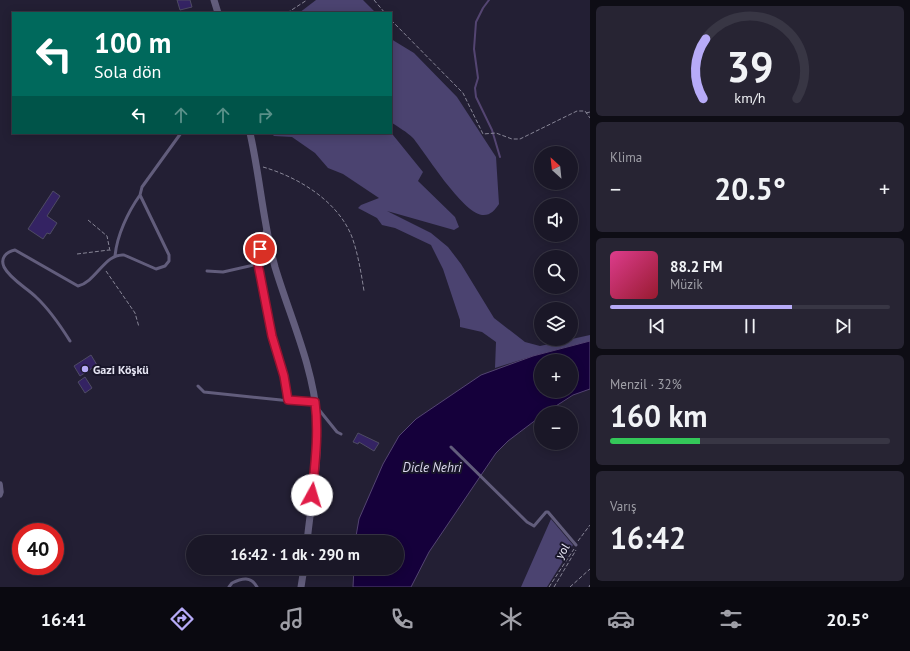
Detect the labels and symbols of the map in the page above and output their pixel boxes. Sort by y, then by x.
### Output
north arrow [534,146,578,190]
pin [243,232,277,266]
place label: Gazi Köşkü [93,362,149,377]
marker: Gazi Köşkü [80,364,90,374]
water label: Dicle Nehri [403,459,462,476]
position arrow [291,474,333,516]
speed limit sign: 40 [12,523,64,575]
street label: yol [552,540,573,562]

